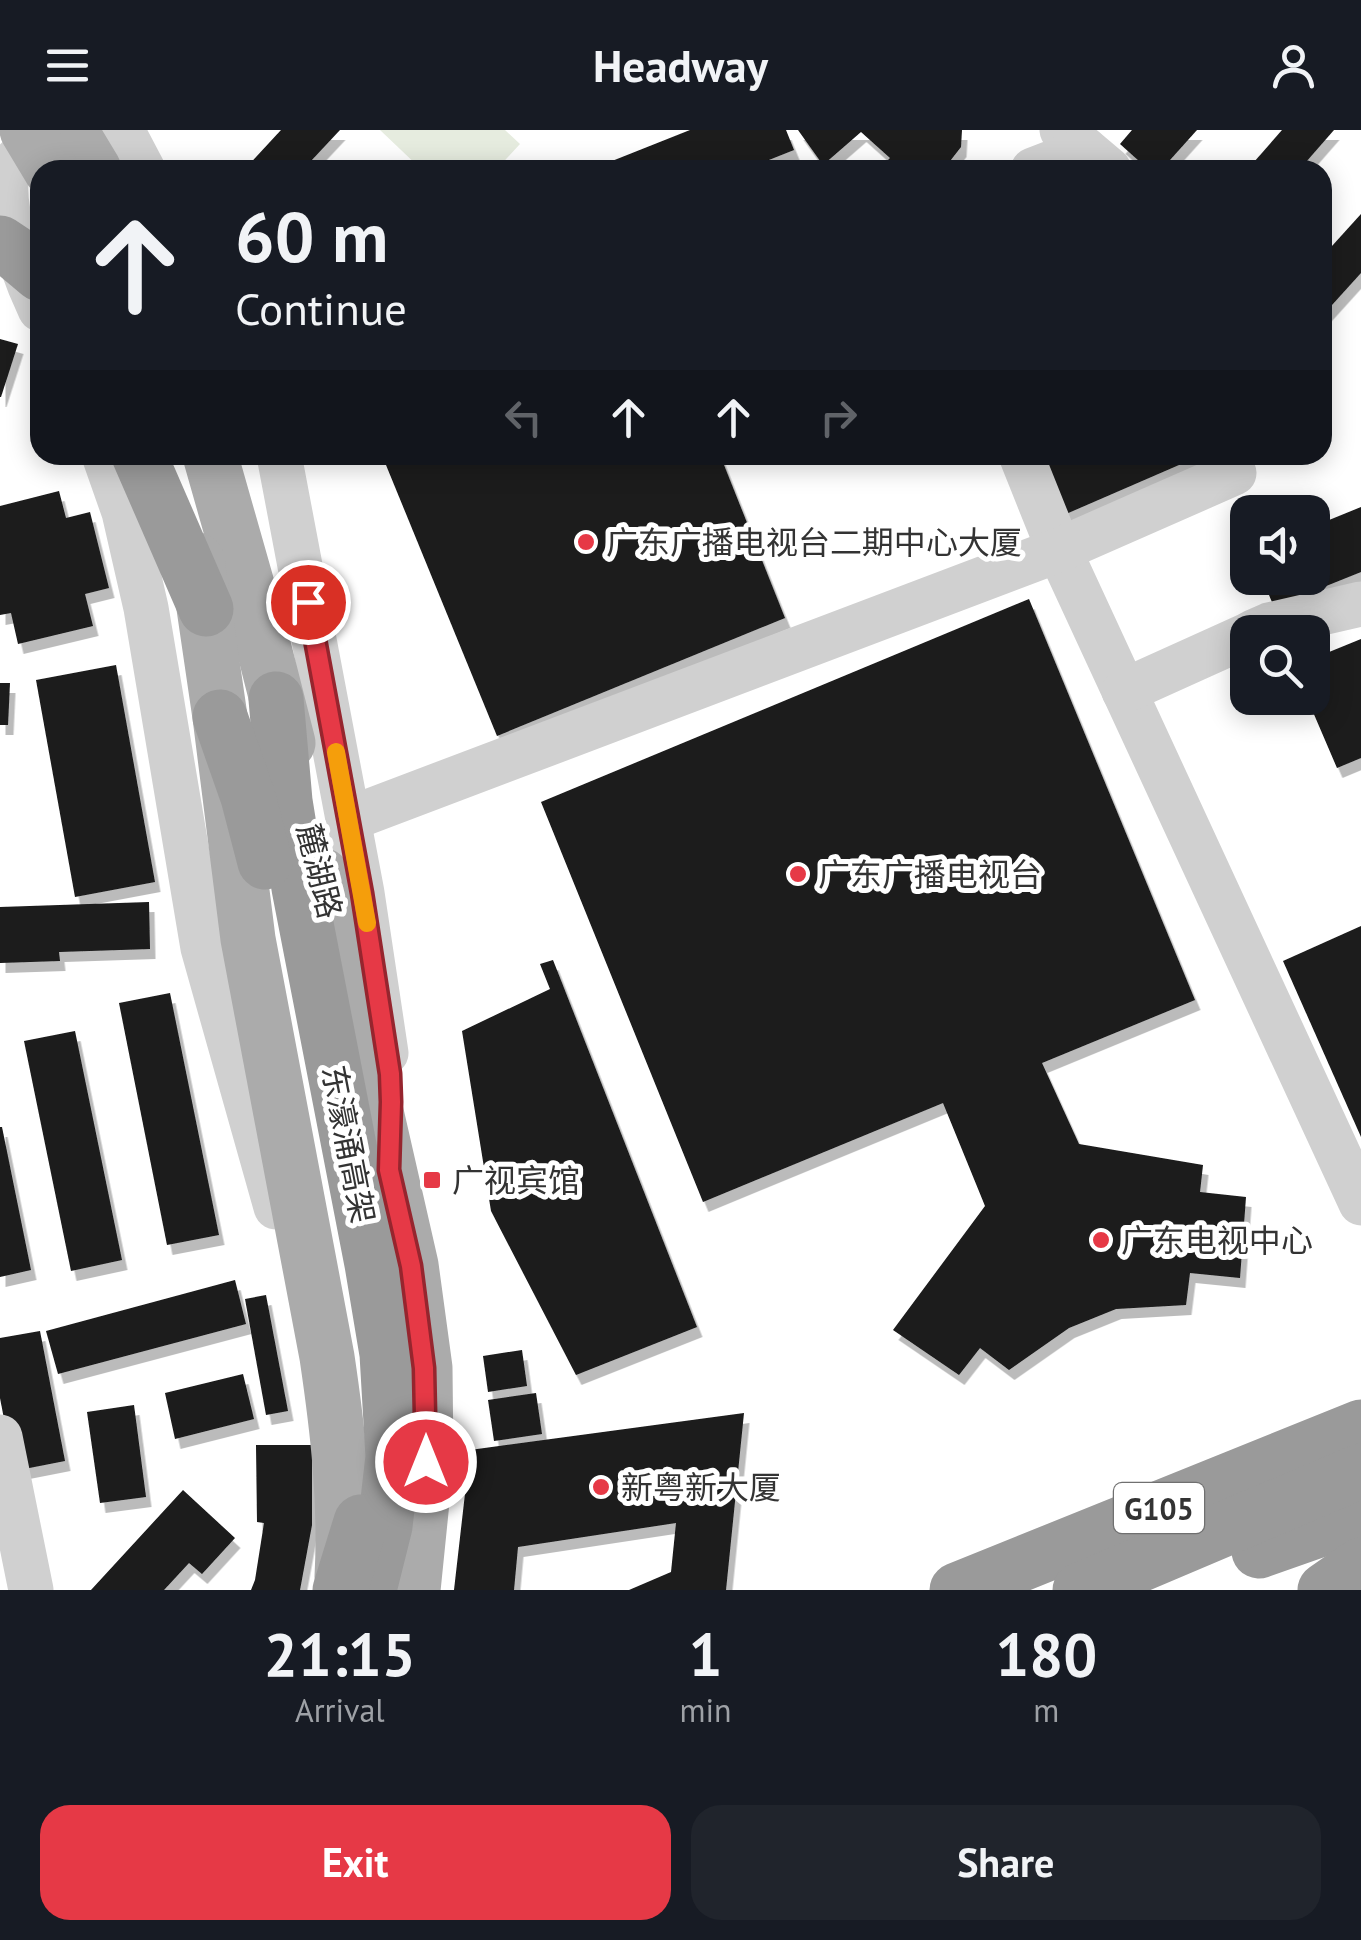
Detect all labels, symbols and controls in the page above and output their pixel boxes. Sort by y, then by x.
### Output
text: Headway [593,36,768,94]
icon: menu [40,38,95,93]
icon: person [1266,38,1321,93]
text: 60 m [235,191,388,281]
icon: ahead [70,200,200,330]
text: Continue [235,279,407,337]
icon: left [496,390,551,445]
icon: ahead [601,390,656,445]
icon: ahead [706,390,761,445]
icon: right [811,390,866,445]
map controls [1230,495,1330,715]
button: sound [1230,495,1330,595]
place label: 广东广播电视台二期中心大厦 [606,521,1022,563]
marker: 广东广播电视台二期中心大厦 [575,531,597,553]
pin [266,560,351,645]
icon: arrive [281,575,336,630]
button: search [1230,615,1330,715]
street label: 麓湖路 [288,819,352,923]
place label: 广东广播电视台 [818,853,1042,895]
marker: 广东广播电视台 [787,863,809,885]
street label: 东濠涌高架 [313,1061,385,1227]
place label: 广视宾馆 [452,1159,580,1201]
marker: 广视宾馆 [421,1169,443,1191]
place label: 广东电视中心 [1121,1219,1313,1261]
marker: 广东电视中心 [1090,1229,1112,1251]
position arrow [374,1410,478,1514]
place label: 新粤新大厦 [621,1466,781,1508]
marker: 新粤新大厦 [590,1476,612,1498]
road number: G105 [1114,1483,1204,1533]
text: 21:15 [264,1615,416,1693]
text: 1 [689,1615,723,1693]
text: 180 [995,1615,1097,1693]
text: Arrival [295,1689,385,1731]
text: min [680,1689,732,1731]
text: m [1033,1689,1059,1731]
button: Exit [40,1805,671,1920]
button: Share [691,1805,1321,1920]

